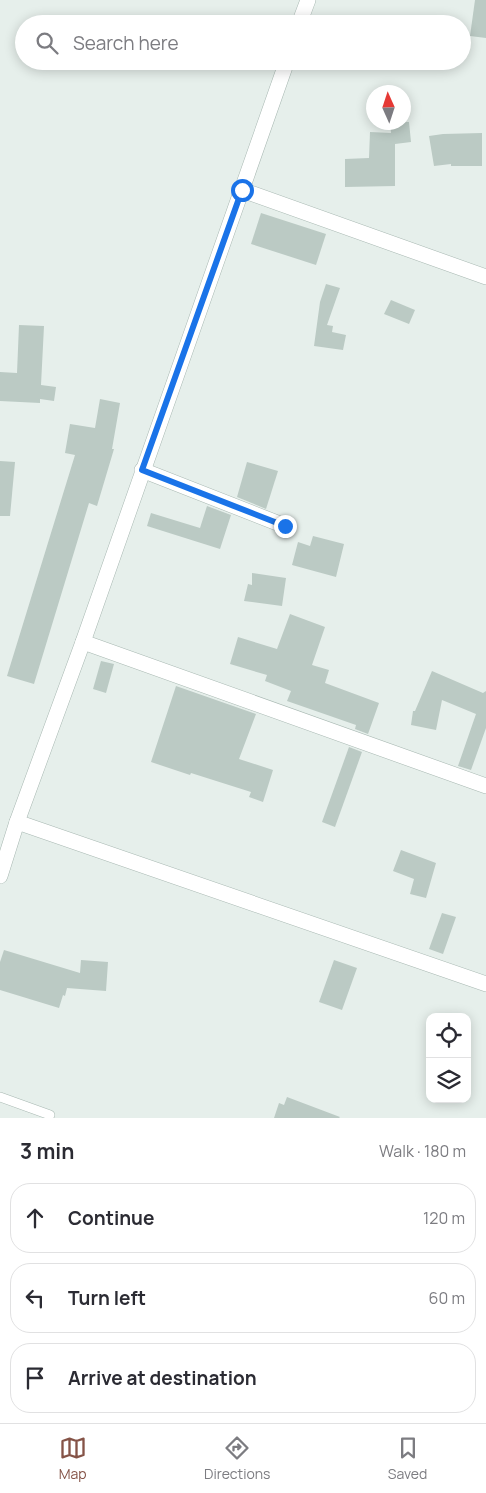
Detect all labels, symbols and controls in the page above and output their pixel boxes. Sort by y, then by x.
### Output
search box [15,15,471,70]
icon: search [33,29,61,57]
text: Search here [73,30,179,56]
north arrow [366,85,411,130]
route start [231,179,254,202]
route end [274,515,297,538]
map controls [426,1013,471,1103]
button: locate [426,1013,471,1058]
button: layers [426,1058,471,1103]
text: 3 min [20,1137,74,1165]
text: Walk · 180 m [379,1140,466,1162]
icon: ahead [21,1204,49,1232]
text: Continue [68,1205,154,1231]
text: 120 m [423,1207,465,1229]
icon: left [21,1284,49,1312]
text: Turn left [68,1285,146,1311]
text: 60 m [429,1287,465,1309]
icon: arrive [21,1364,49,1392]
text: Arrive at destination [68,1365,257,1391]
tab: Map [59,1434,87,1483]
tab: Directions [204,1434,270,1483]
tab: Saved [388,1434,427,1483]

